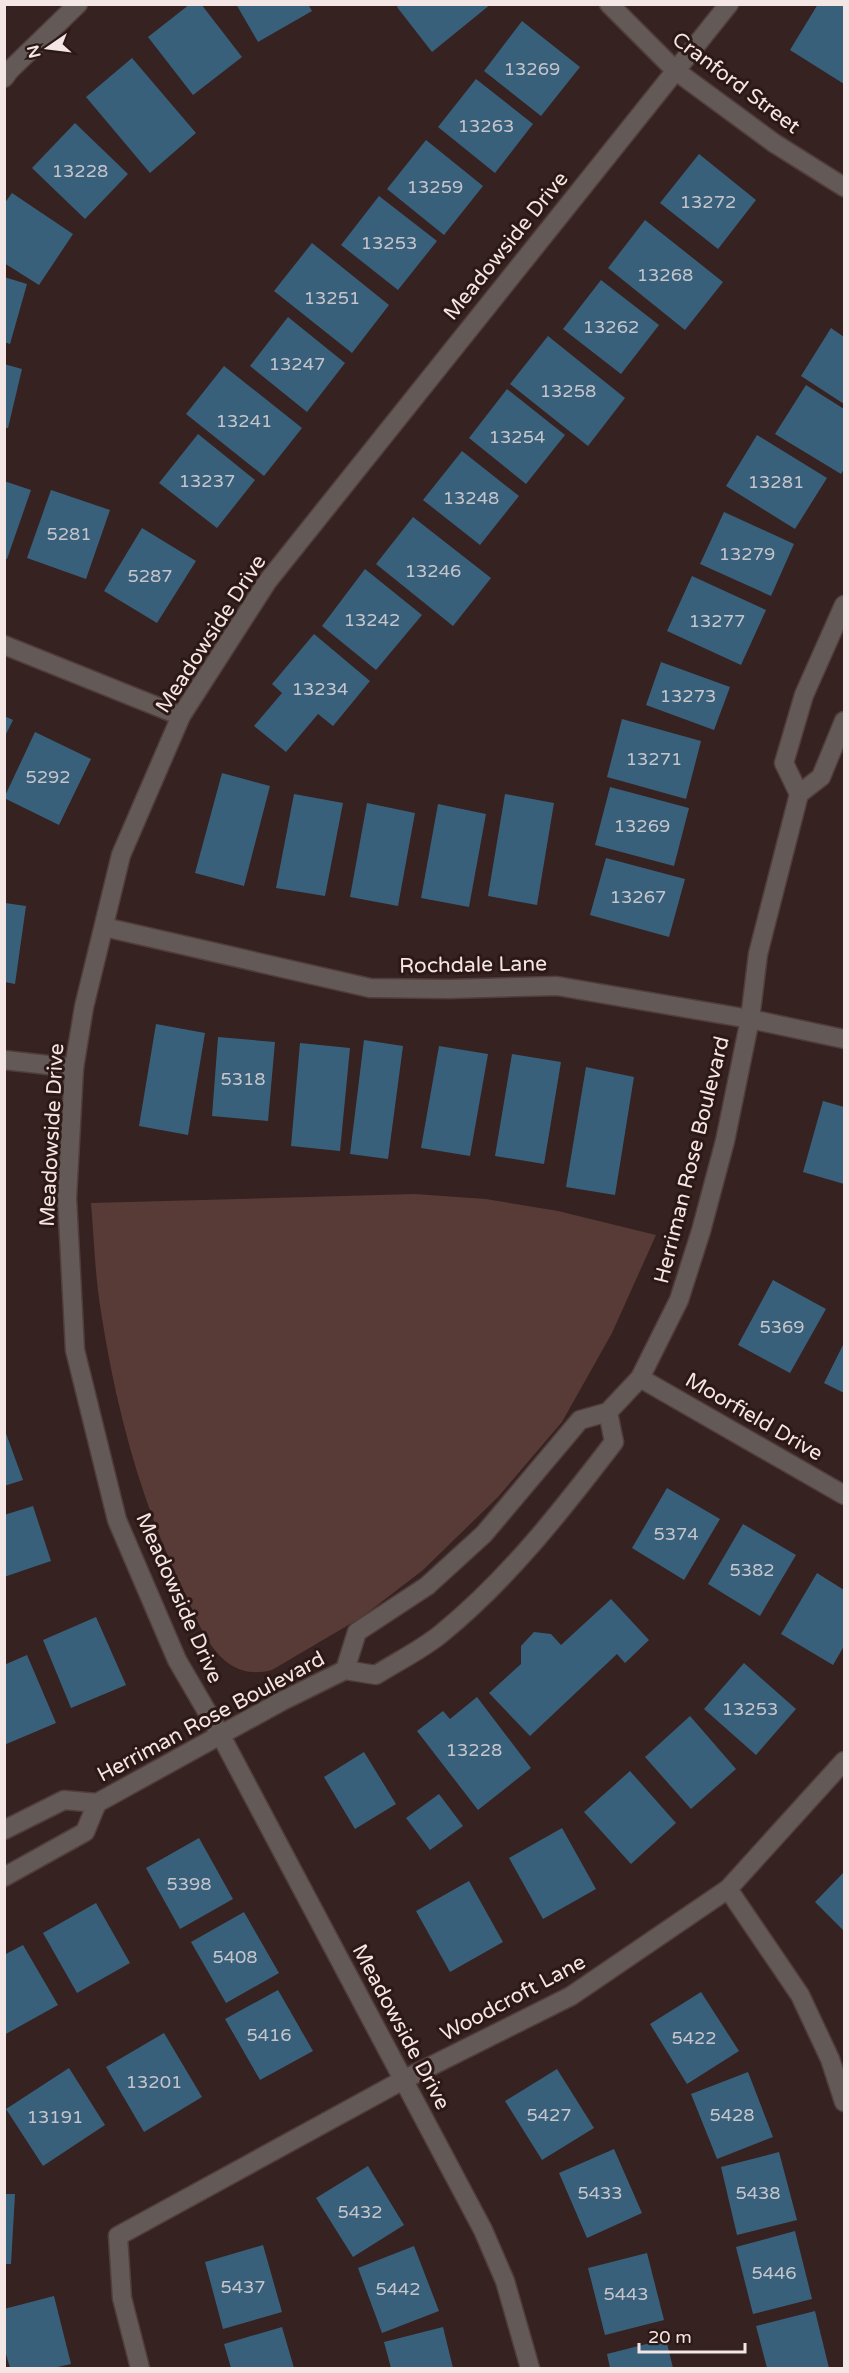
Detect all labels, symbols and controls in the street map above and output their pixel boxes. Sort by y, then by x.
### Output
north arrow [18,18,78,78]
street label: Cranford Street [667,27,805,139]
text: N [23,43,46,60]
house number: 13269 [504,58,560,80]
house number: 13263 [458,115,514,137]
house number: 13228 [52,160,108,182]
street label: Meadowside Drive [438,167,574,325]
house number: 13259 [407,176,463,198]
house number: 13272 [680,191,736,213]
house number: 13253 [361,232,417,254]
house number: 13268 [637,264,693,286]
house number: 13251 [304,287,360,309]
house number: 13262 [583,316,639,338]
house number: 13247 [269,353,325,375]
house number: 13258 [540,380,596,402]
house number: 13241 [216,410,272,432]
house number: 13254 [489,426,545,448]
house number: 13237 [179,470,235,492]
house number: 13281 [748,471,804,493]
house number: 13248 [443,487,499,509]
house number: 5281 [46,523,92,545]
house number: 13279 [719,543,775,565]
street label: Meadowside Drive [150,550,272,718]
house number: 13246 [405,560,461,582]
house number: 5287 [127,565,173,587]
house number: 13242 [344,609,400,631]
house number: 13277 [689,610,745,632]
house number: 13234 [292,678,348,700]
house number: 13273 [660,685,716,707]
house number: 13271 [626,748,682,770]
house number: 5292 [25,766,71,788]
house number: 13269 [614,815,670,837]
house number: 13267 [610,886,666,908]
street label: Rochdale Lane [399,951,547,979]
street label: Herriman Rose Boulevard [649,1034,735,1286]
street label: Meadowside Drive [35,1042,69,1227]
house number: 5318 [220,1068,266,1090]
house number: 5369 [759,1316,805,1338]
street label: Moorfield Drive [681,1368,827,1467]
street label: Meadowside Drive [130,1509,228,1687]
house number: 5374 [653,1523,699,1545]
house number: 5382 [729,1559,775,1581]
street label: Herriman Rose Boulevard [93,1646,329,1788]
house number: 13253 [722,1698,778,1720]
house number: 13228 [446,1739,502,1761]
house number: 5398 [166,1873,212,1895]
street label: Meadowside Drive [347,1940,455,2114]
house number: 5408 [212,1946,258,1968]
street label: Woodcroft Lane [436,1949,590,2047]
house number: 5416 [246,2024,292,2046]
house number: 5422 [671,2027,717,2049]
house number: 13201 [126,2071,182,2093]
house number: 5427 [526,2104,572,2126]
house number: 5428 [709,2104,755,2126]
house number: 13191 [27,2106,83,2128]
house number: 5433 [577,2182,623,2204]
house number: 5438 [735,2182,781,2204]
house number: 5432 [337,2201,383,2223]
house number: 5446 [751,2262,797,2284]
house number: 5437 [220,2276,266,2298]
house number: 5442 [375,2278,421,2300]
house number: 5443 [603,2283,649,2305]
scale bar [639,2316,746,2354]
text: 20 m [648,2326,692,2348]

